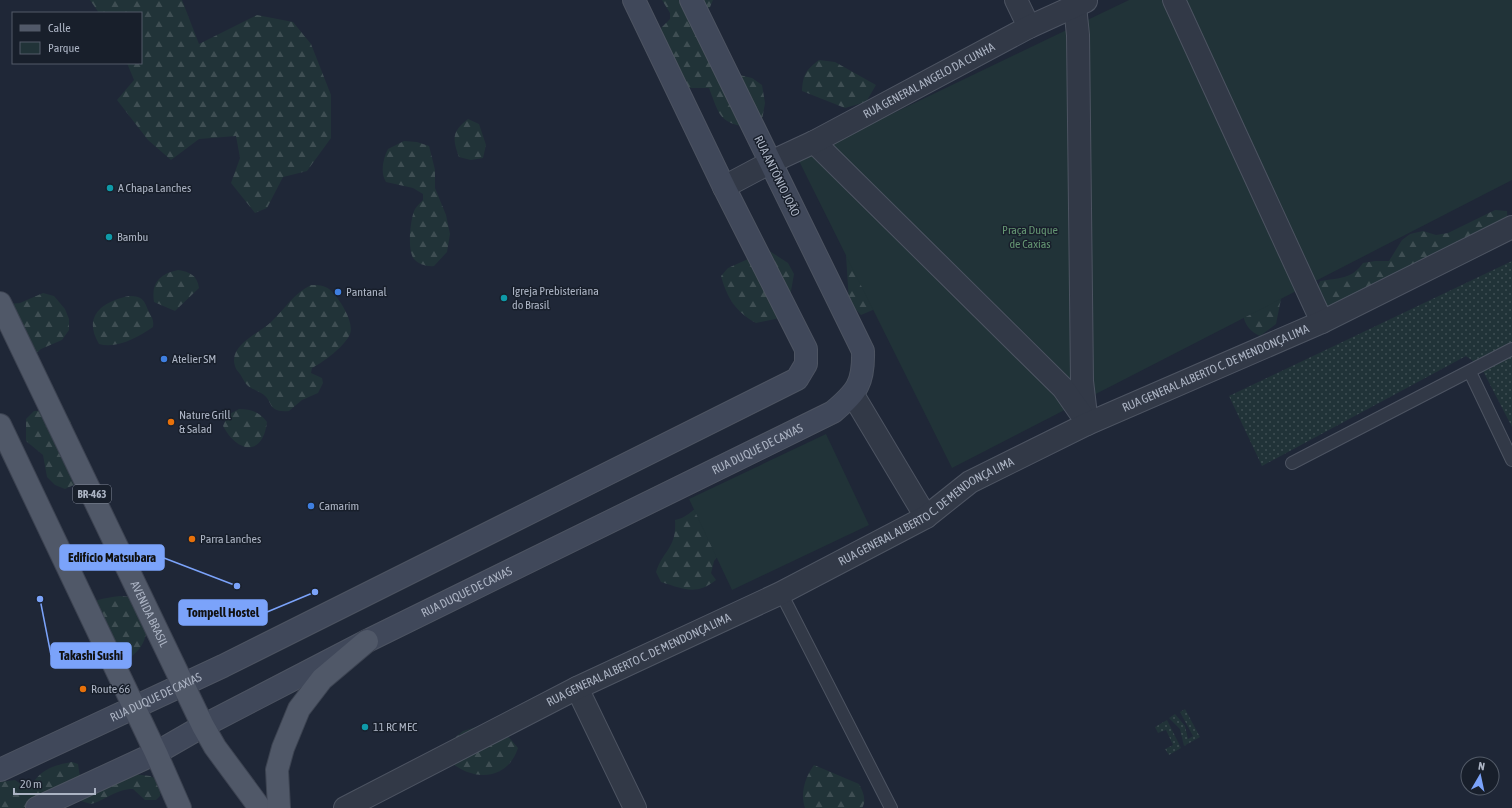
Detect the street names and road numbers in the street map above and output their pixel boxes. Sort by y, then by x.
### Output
street label: RUA GENERAL ANGELO DA CUNHA [861,40,997,121]
street label: RUA ANTÔNIO JOÃO [751,133,803,219]
street label: RUA GENERAL ALBERTO C. DE MENDONÇA LIMA [1120,321,1311,415]
street label: RUA DUQUE DE CAXIAS [710,421,805,477]
street label: RUA GENERAL ALBERTO C. DE MENDONÇA LIMA [836,454,1016,569]
road number: BR-463 [73,485,111,503]
street label: RUA DUQUE DE CAXIAS [419,564,514,620]
street label: AVENIDA BRASIL [127,579,171,650]
street label: RUA GENERAL ALBERTO C. DE MENDONÇA LIMA [544,610,733,709]
street label: RUA DUQUE DE CAXIAS [108,670,204,725]

